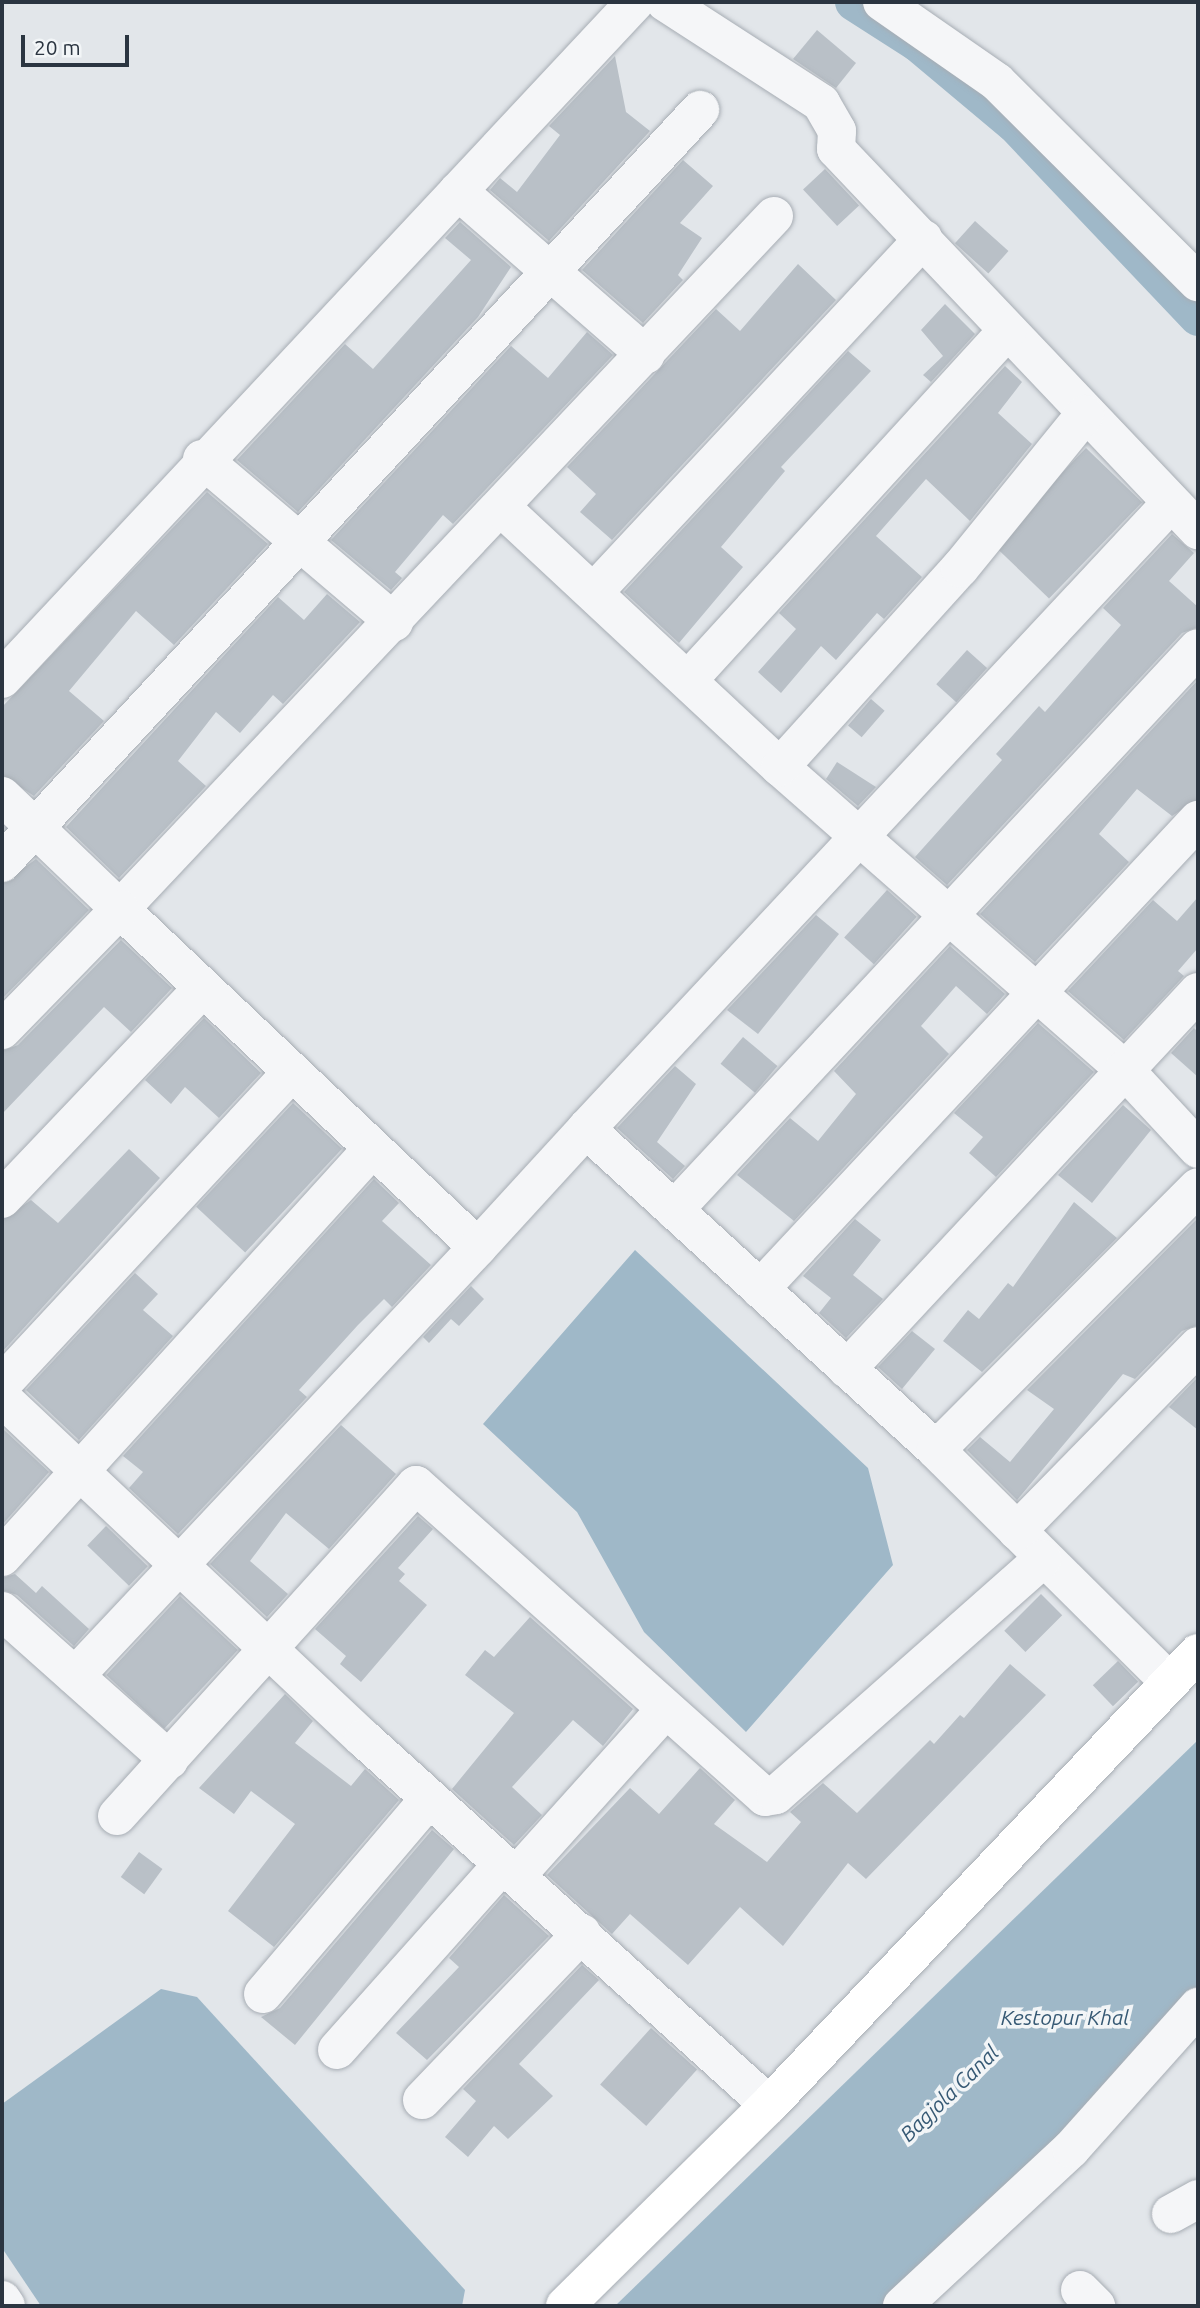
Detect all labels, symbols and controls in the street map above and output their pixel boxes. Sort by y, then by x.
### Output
scale bar [24,21,133,65]
text: 20 m [34,35,81,59]
water label: Kestopur Khal [1001,2004,1129,2030]
water label: Bagjola Canal [894,2040,1004,2146]

